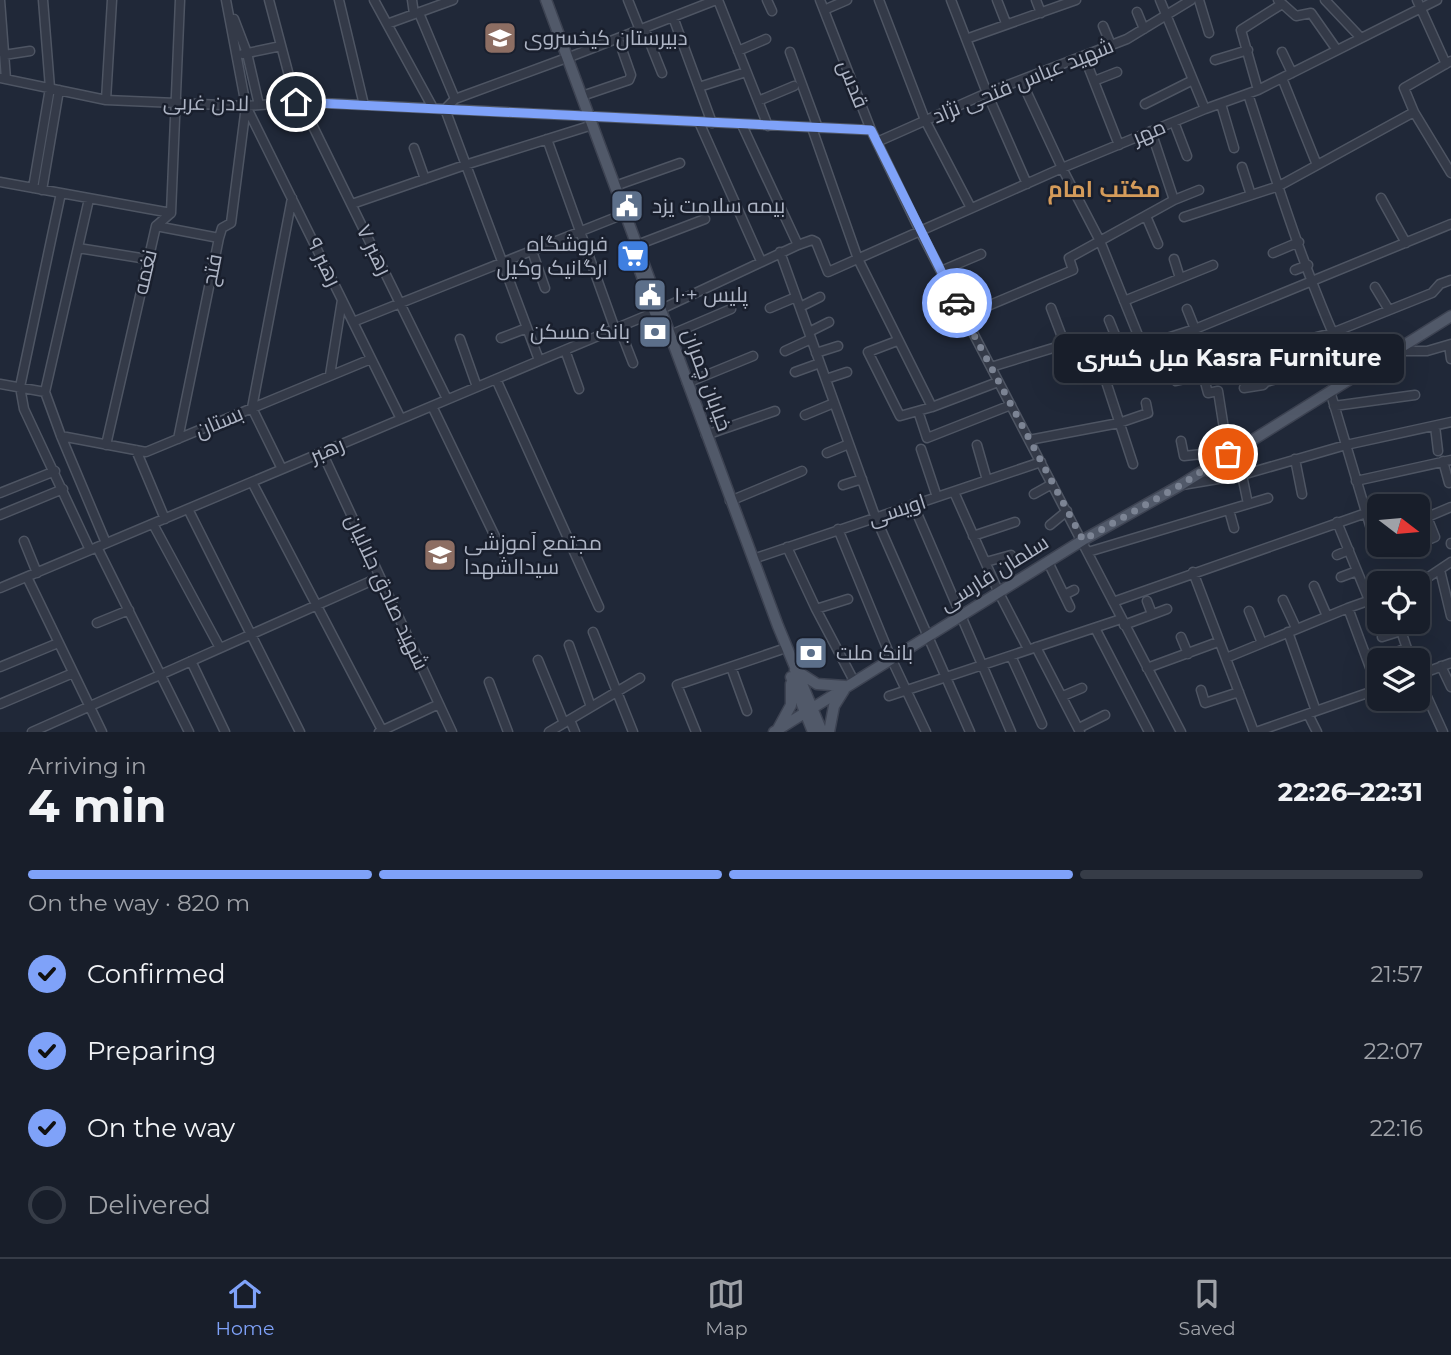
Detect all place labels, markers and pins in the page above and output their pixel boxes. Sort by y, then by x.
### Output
school or university icon: دبیرستان کیخسروی [481,19,519,57]
place label: دبیرستان کیخسروی [524,25,688,51]
pin [266,72,326,132]
public building icon: بيمه سلامت يزد [608,187,646,225]
place label: بيمه سلامت يزد [652,193,785,218]
place label: فروشگاه ارگانیک وکیل [497,231,608,281]
supermarket icon: فروشگاه ارگانیک وکیل [614,237,652,275]
public building icon: پلیس +۱۰ [631,276,669,314]
place label: پلیس +۱۰ [674,282,748,309]
bank icon: بانک مسکن [636,313,674,351]
place label: بانک مسکن [530,319,630,345]
callout: مبل کسری Kasra Furniture [1053,335,1403,384]
pin [1198,424,1258,484]
place label: مجتمع آموزشی سیدالشهدا [464,530,602,580]
school or university icon: مجتمع آموزشی سیدالشهدا [421,536,459,574]
bank icon: بانک ملت [792,634,830,672]
place label: بانک ملت [836,640,913,665]

